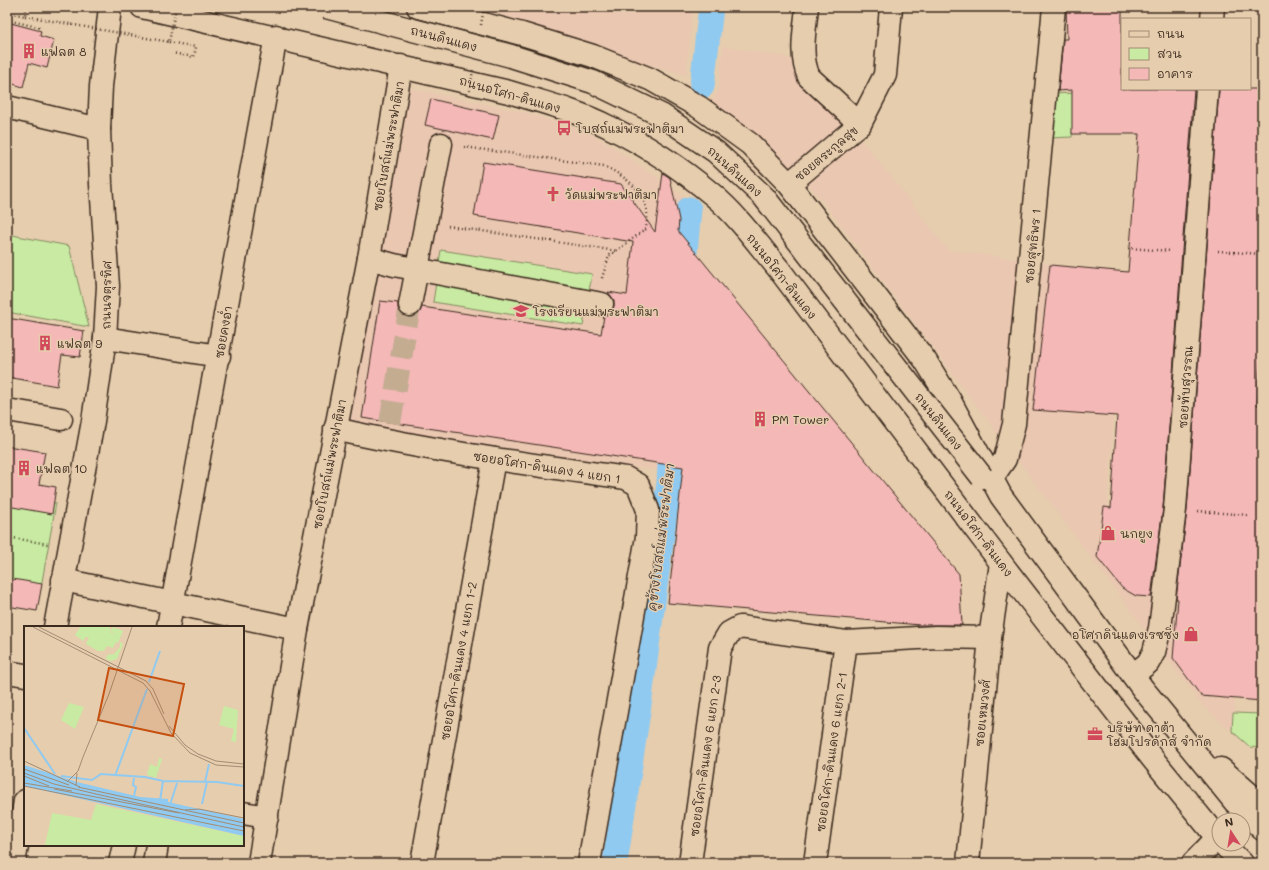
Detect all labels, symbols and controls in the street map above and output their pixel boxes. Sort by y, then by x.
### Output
legend [1121,18,1251,90]
street label: ถนนดินแดง [409,21,479,55]
text: ถนน [1157,25,1185,41]
building icon: แฟลต 8 [20,42,38,60]
place label: แฟลต 8 [41,43,86,59]
text: สวน [1157,45,1182,61]
text: อาคาร [1157,65,1193,81]
street label: ถนนอโศก-ดินแดง [457,72,563,116]
street label: ซอยโบสถ์แม่พระฟาติมา [369,80,407,212]
bus stop icon: โบสถ์แม่พระฟาติมา [555,119,573,137]
place label: โบสถ์แม่พระฟาติมา [575,120,684,136]
street label: ซอยตระกูลสุข [791,122,863,187]
street label: ถนนดินแดง [704,142,766,200]
church icon: วัดแม่พระฟาติมา [544,185,562,203]
place label: วัดแม่พระฟาติมา [565,186,657,202]
street label: ซอยสุทธิพร 1 [1020,208,1047,284]
street label: ถนนอโศก-ดินแดง [743,230,821,322]
street label: ถนนจตุรทิศ [97,260,118,330]
school or university icon: โรงเรียนแม่พระฟาติมา [512,302,530,320]
place label: โรงเรียนแม่พระฟาติมา [532,303,659,319]
street label: ซอยคงอ่ำ [209,304,235,360]
building icon: แฟลต 9 [36,334,54,352]
place label: แฟลต 9 [57,335,102,351]
street label: ซอยทับสุวรรณ [1174,345,1199,429]
street label: ถนนดินแดง [912,389,966,453]
street label: ซอยโบสถ์แม่พระฟาติมา [309,398,349,530]
building icon: PM Tower [751,410,769,428]
place label: PM Tower [772,411,829,427]
street label: ซอยอโศก-ดินแดง 4 แยก 1 [472,447,622,487]
building icon: แฟลต 10 [15,459,33,477]
place label: แฟลต 10 [36,460,88,476]
water label: คูข้างโบสถ์แม่พระฟาติมา [643,462,679,612]
street label: ถนนอโศก-ดินแดง [941,486,1017,580]
shop icon: นกยูง [1099,524,1117,542]
place label: นกยูง [1120,525,1153,543]
street label: ซอยอโศก-ดินแดง 4 แยก 1-2 [436,580,480,742]
place label: อโศกดินแดงเรซซิ่ง [1072,624,1179,642]
shop icon: อโศกดินแดงเรซซิ่ง [1182,625,1200,643]
inset map [24,626,244,846]
street label: ซอยอโศก-ดินแดง 6 แยก 2-1 [812,671,850,833]
street label: ซอยอโศก-ดินแดง 6 แยก 2-3 [686,674,724,838]
street label: ซอยเหมวงศ์ [971,678,994,747]
place label: บริษัท ดาต้า โฮมโปรดักส์ จำกัด [1106,719,1212,749]
office icon: บริษัท ดาต้า โฮมโปรดักส์ จำกัด [1086,725,1104,743]
north arrow [1211,812,1251,852]
text: N [1223,814,1234,830]

